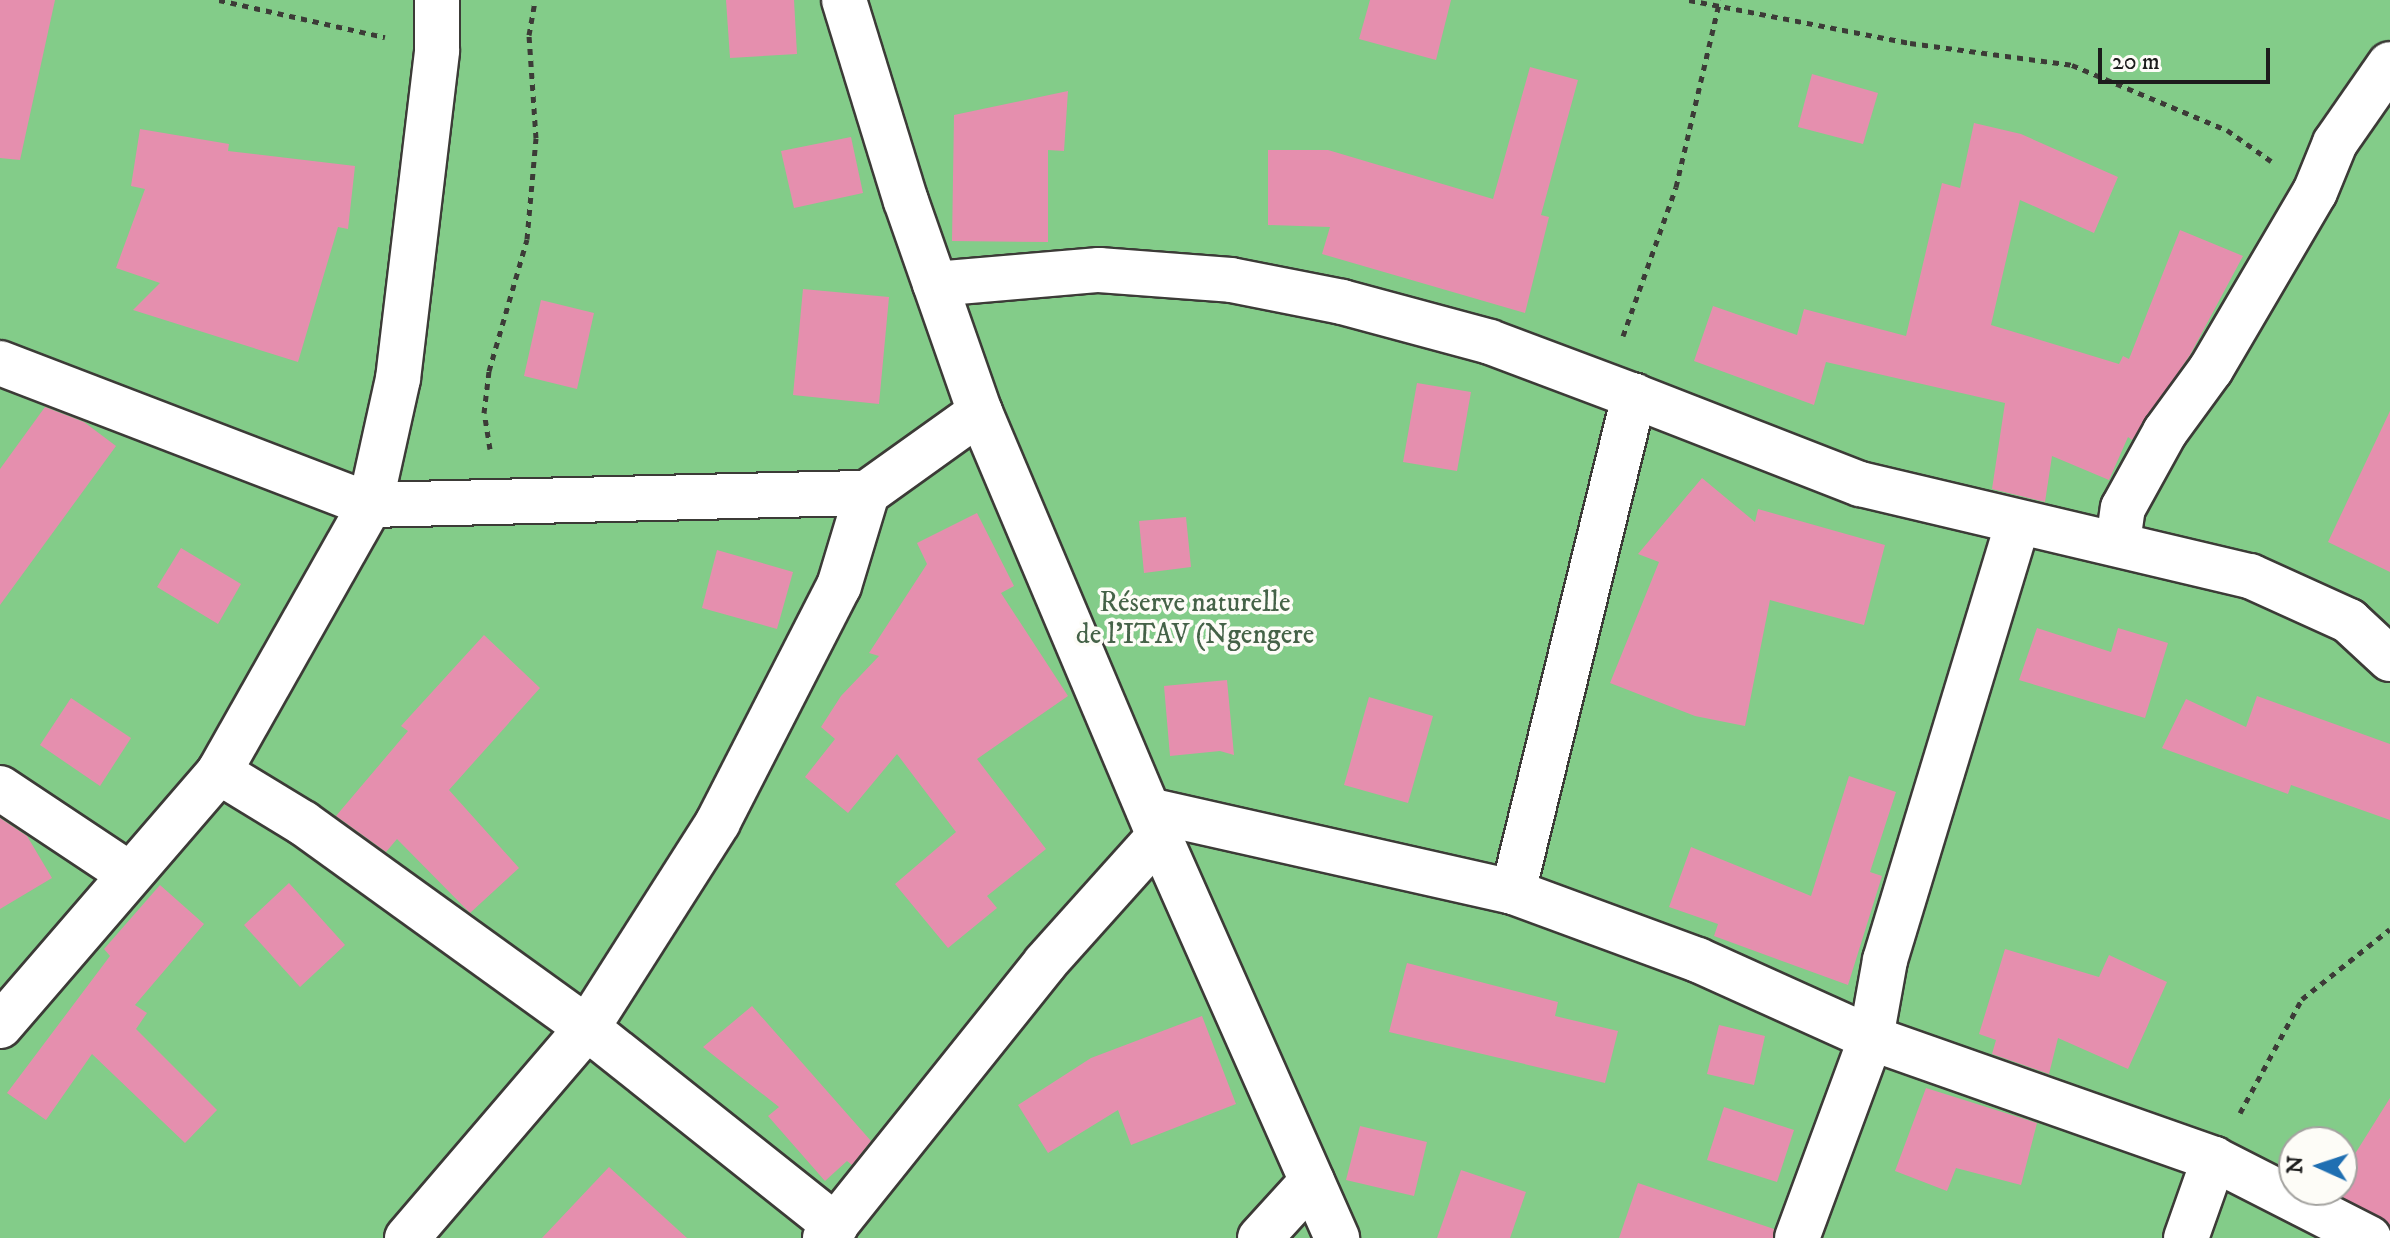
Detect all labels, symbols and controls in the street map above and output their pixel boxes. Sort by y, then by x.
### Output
scale bar [2102,32,2274,82]
text: 20 m [2112,47,2160,77]
park label: Réserve naturelle de l'ITAV (Ngengere [1076,586,1314,652]
north arrow [2278,1126,2358,1206]
text: N [2282,1155,2309,1175]

